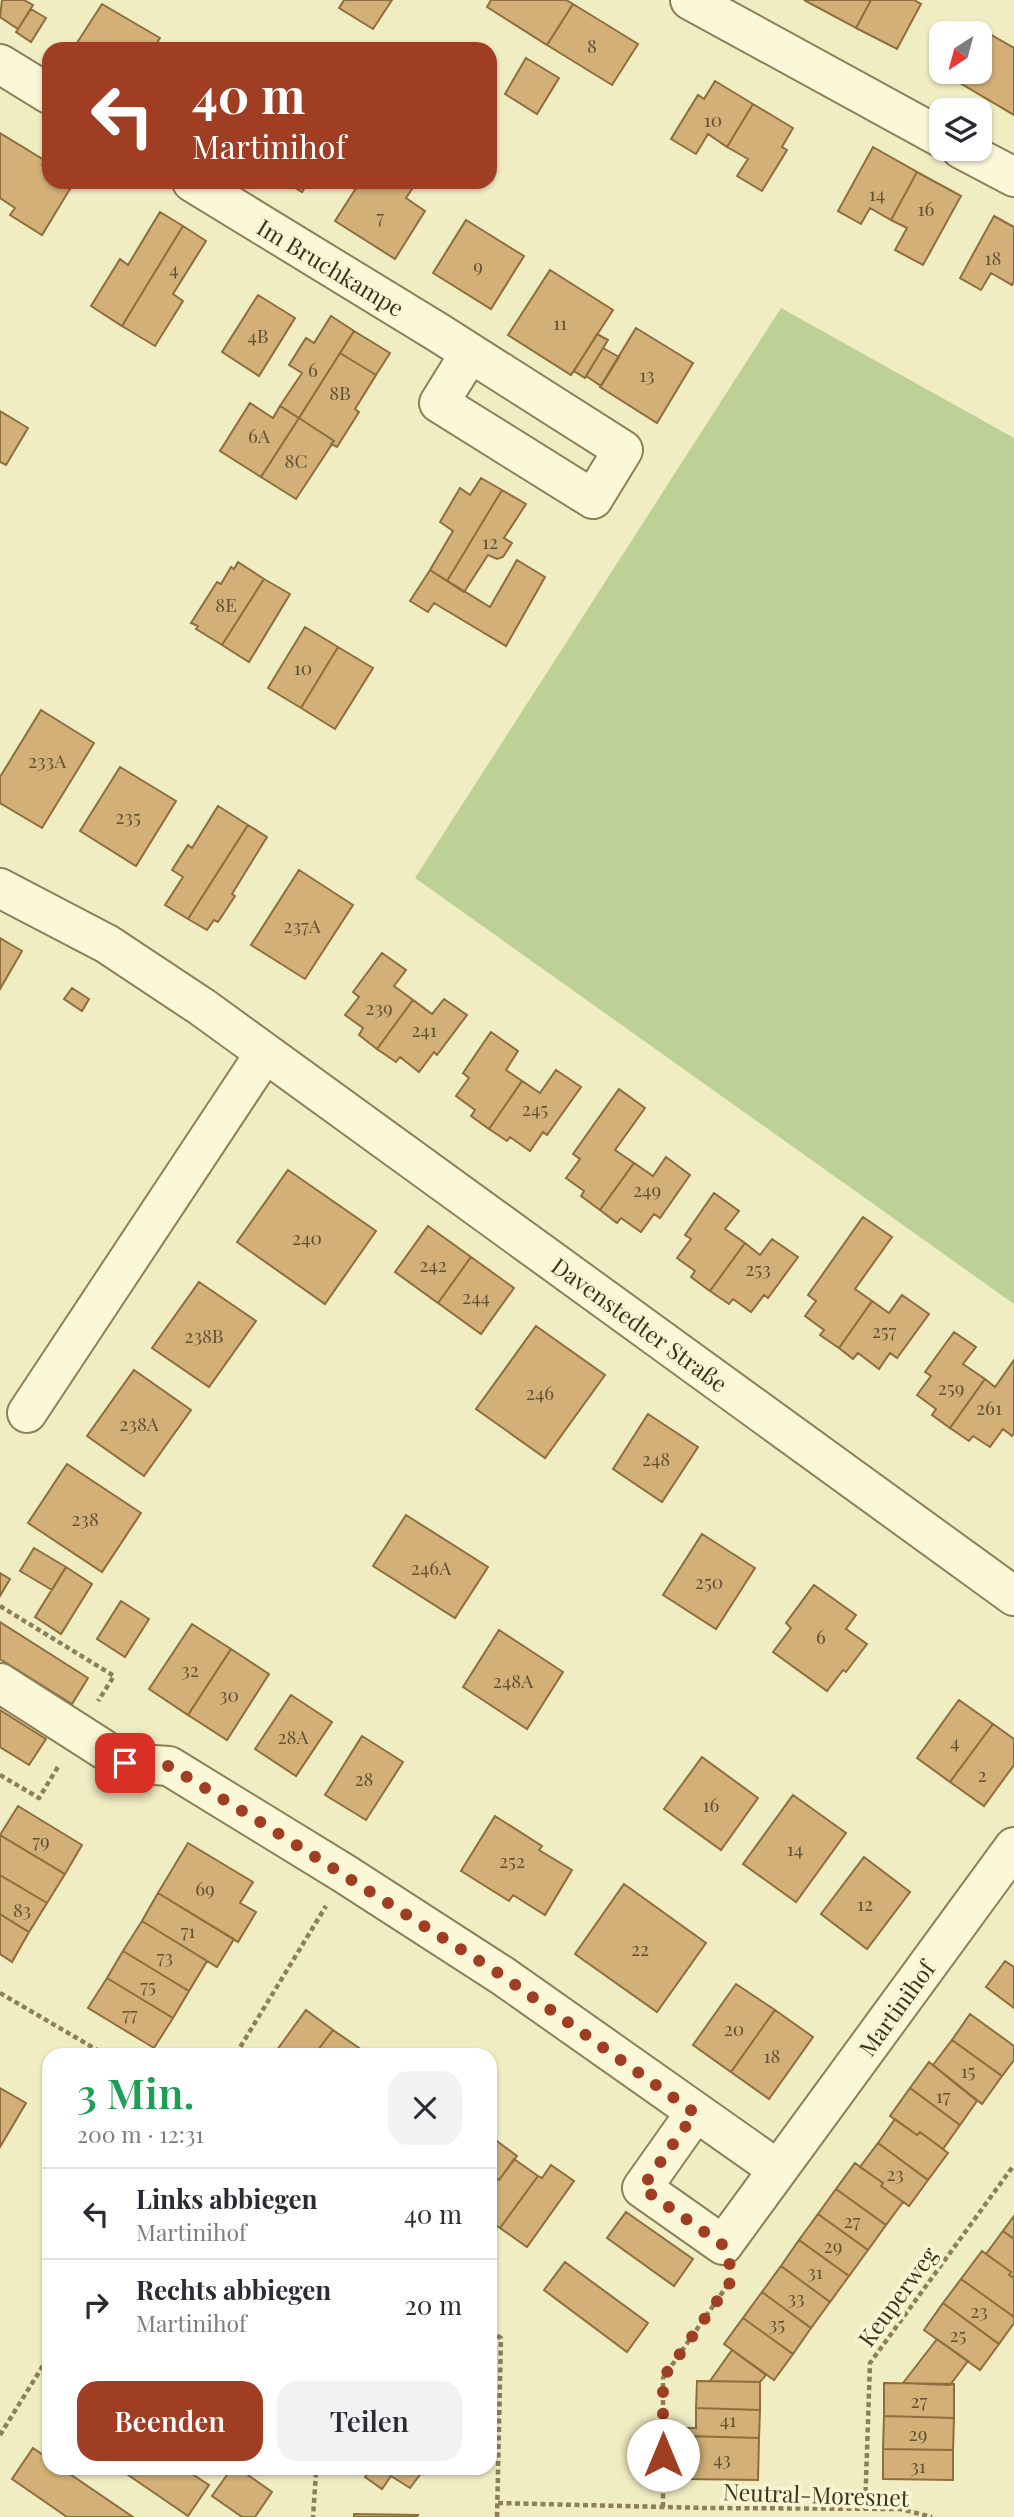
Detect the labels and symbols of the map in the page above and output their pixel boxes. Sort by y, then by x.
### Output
north arrow [929,21,992,84]
house number: 8 [587,32,597,58]
house number: 10 [704,106,722,132]
house number: 14 [869,180,885,206]
house number: 16 [918,195,935,221]
house number: 7 [376,203,384,229]
street label: Im Bruchkampe [252,211,410,323]
house number: 18 [985,244,1001,270]
house number: 9 [473,252,483,278]
house number: 4 [169,255,179,281]
house number: 11 [553,309,567,335]
house number: 4B [247,322,269,348]
house number: 6 [308,356,318,382]
house number: 13 [639,361,655,387]
house number: 8B [329,379,351,405]
house number: 6A [248,422,271,448]
house number: 8C [285,447,307,473]
house number: 12 [482,528,498,554]
house number: 8E [215,591,237,617]
house number: 10 [294,654,312,680]
house number: 233A [28,747,67,773]
house number: 235 [115,803,141,829]
house number: 237A [283,912,322,938]
house number: 239 [365,994,393,1020]
house number: 241 [411,1016,437,1042]
house number: 245 [522,1095,548,1121]
house number: 249 [633,1176,661,1202]
house number: 240 [292,1224,322,1250]
street label: Davenstedter Straße [546,1250,734,1398]
house number: 242 [419,1251,447,1277]
house number: 253 [745,1255,771,1281]
house number: 244 [462,1283,490,1309]
house number: 257 [872,1317,897,1343]
house number: 238B [184,1322,224,1348]
house number: 259 [938,1374,964,1400]
house number: 246 [526,1379,554,1405]
house number: 261 [976,1394,1002,1420]
house number: 238A [119,1410,160,1436]
house number: 248 [642,1445,670,1471]
house number: 238 [71,1505,99,1531]
house number: 246A [411,1554,452,1580]
house number: 250 [695,1568,723,1594]
house number: 6 [816,1623,826,1649]
house number: 32 [181,1656,199,1682]
house number: 248A [493,1667,534,1693]
house number: 30 [219,1681,239,1707]
house number: 28A [278,1723,310,1749]
house number: 4 [950,1728,960,1754]
pin [95,1733,155,1793]
house number: 2 [977,1761,987,1787]
house number: 28 [355,1765,373,1791]
house number: 16 [703,1791,720,1817]
house number: 79 [32,1827,50,1853]
house number: 14 [787,1835,803,1861]
house number: 252 [499,1847,525,1873]
house number: 69 [195,1875,215,1901]
house number: 12 [857,1890,873,1916]
house number: 83 [13,1896,31,1922]
house number: 71 [181,1917,195,1943]
house number: 22 [631,1935,649,1961]
house number: 73 [157,1943,173,1969]
street label: Martinihof [851,1952,942,2062]
house number: 75 [140,1972,156,1998]
house number: 77 [122,2000,138,2026]
house number: 20 [724,2015,744,2041]
house number: 18 [764,2042,780,2068]
house number: 15 [961,2057,975,2083]
house number: 17 [936,2082,951,2108]
house number: 23 [886,2160,904,2186]
house number: 27 [844,2207,861,2233]
house number: 29 [824,2232,842,2258]
street label: Keuperweg [850,2240,944,2352]
house number: 31 [807,2258,823,2284]
house number: 33 [787,2284,805,2310]
house number: 23 [970,2297,988,2323]
house number: 35 [769,2310,785,2336]
house number: 25 [950,2321,967,2347]
house number: 27 [911,2387,928,2413]
house number: 41 [720,2406,736,2432]
position arrow [626,2418,700,2492]
house number: 29 [909,2420,927,2446]
house number: 43 [713,2445,731,2471]
house number: 31 [910,2452,926,2478]
street label: Neutral-Moresnet [722,2475,910,2513]

